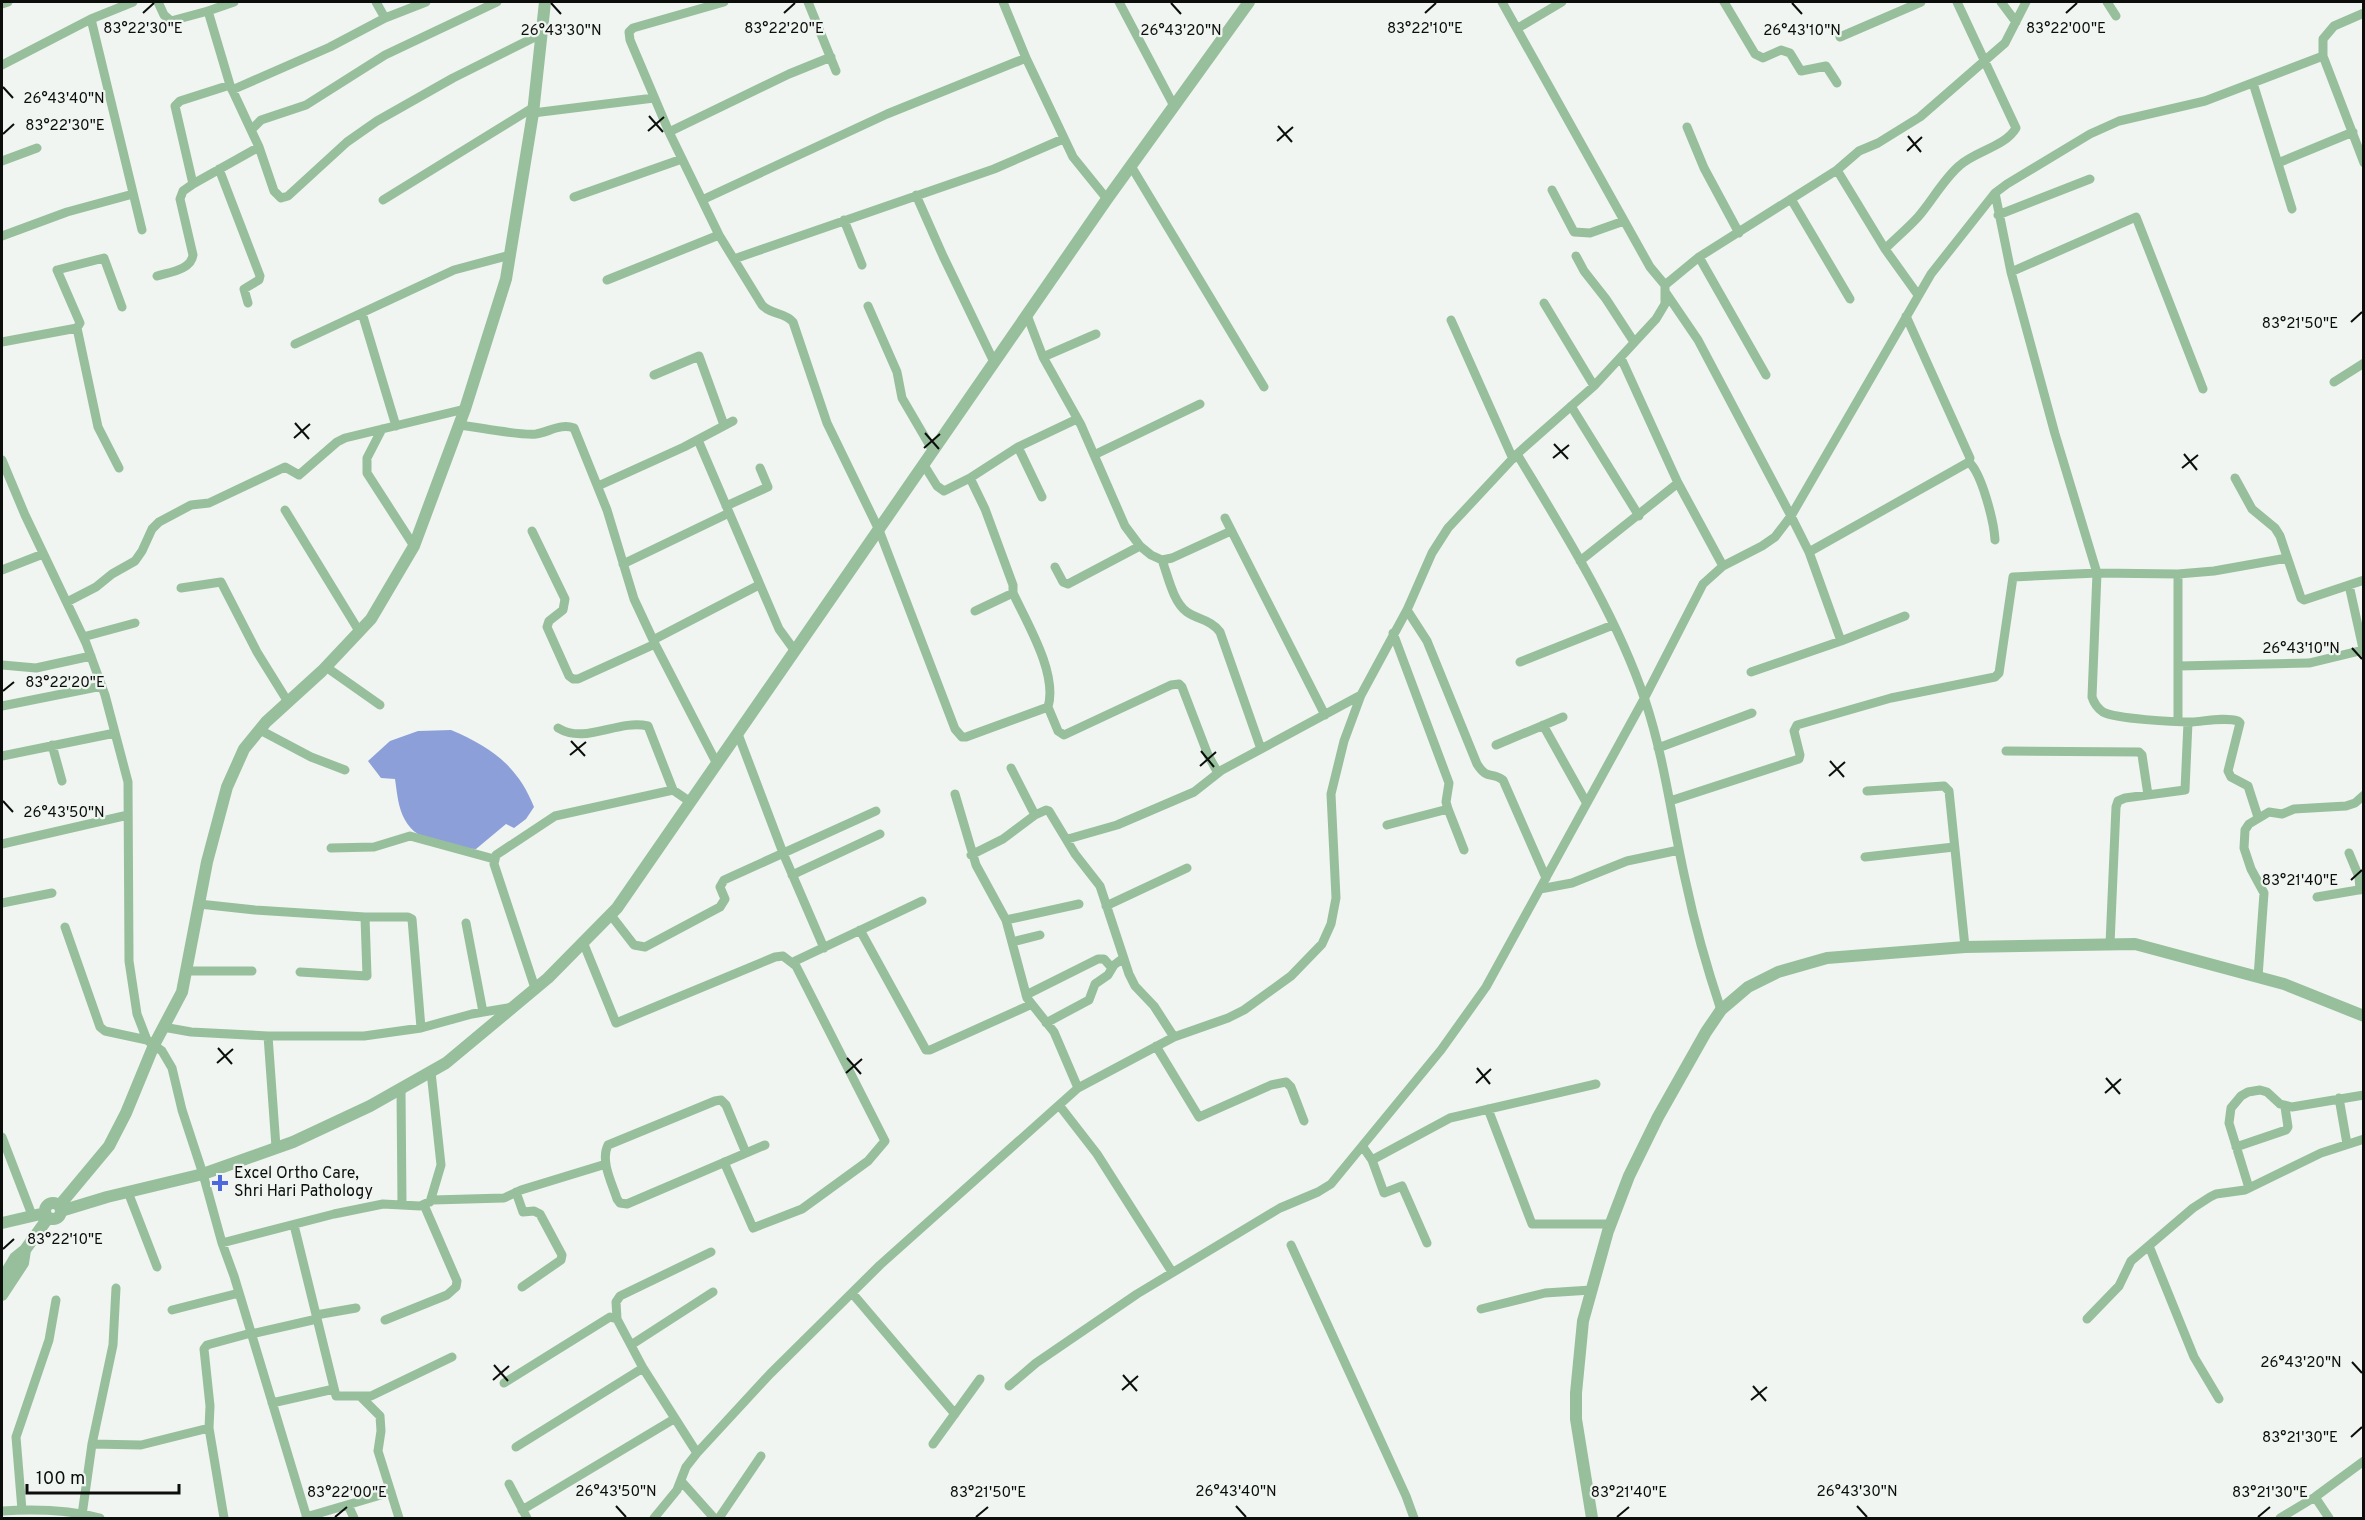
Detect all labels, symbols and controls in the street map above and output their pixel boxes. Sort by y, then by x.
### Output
text: 83°22'30"E [103,20,183,39]
text: 83°22'20"E [744,20,824,39]
text: 83°22'10"E [1387,20,1463,39]
text: 83°22'00"E [2026,20,2106,39]
text: 26°43'30"N [521,22,602,41]
text: 26°43'20"N [1140,22,1222,41]
text: 26°43'10"N [1763,22,1841,41]
text: 26°43'40"N [23,90,105,109]
text: 83°22'30"E [25,117,105,136]
text: 83°21'50"E [2262,315,2338,334]
text: 26°43'10"N [2262,640,2340,659]
text: 83°22'20"E [25,674,105,693]
text: 26°43'50"N [23,804,105,823]
text: 83°21'40"E [2262,872,2338,891]
place label: Excel Ortho Care, Shri Hari Pathology [234,1164,373,1202]
marker: Excel Ortho Care, Shri Hari Pathology [211,1174,229,1192]
text: 83°22'10"E [27,1231,103,1250]
text: 26°43'20"N [2260,1354,2342,1373]
text: 83°21'30"E [2262,1429,2338,1448]
scale bar [27,1457,178,1495]
text: 100 m [36,1468,85,1491]
text: 26°43'50"N [575,1483,657,1502]
text: 26°43'40"N [1195,1483,1277,1502]
text: 26°43'30"N [1817,1483,1898,1502]
text: 83°22'00"E [307,1484,387,1503]
text: 83°21'50"E [950,1484,1026,1503]
text: 83°21'40"E [1591,1484,1667,1503]
text: 83°21'30"E [2232,1484,2308,1503]

